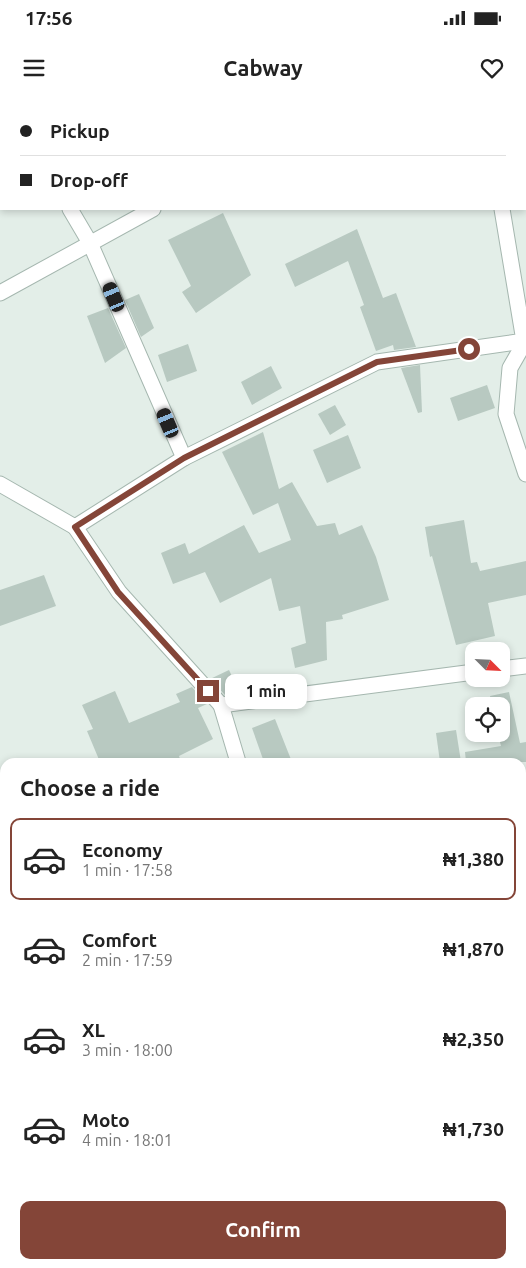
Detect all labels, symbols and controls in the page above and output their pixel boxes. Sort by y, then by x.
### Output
text: 17:56 [25,7,73,29]
icon: menu [20,54,48,82]
icon: heart [478,54,506,82]
text: Cabway [223,55,303,80]
text: Pickup [50,120,110,142]
text: Drop-off [50,169,128,191]
car [101,280,126,314]
route start [458,338,480,360]
car [155,406,180,440]
north arrow [465,642,510,688]
map controls [465,642,510,742]
callout: 1 min [226,674,308,708]
route end [197,680,219,702]
text: 1 min [246,682,286,700]
button: locate [465,697,510,742]
text: Choose a ride [20,775,160,800]
icon: car [22,837,67,882]
text: Economy [82,839,163,861]
text: ₦1,380 [443,848,504,870]
text: 1 min · 17:58 [82,861,173,879]
icon: car [22,927,67,972]
text: Comfort [82,929,157,951]
text: ₦1,870 [443,938,504,960]
text: 2 min · 17:59 [82,951,173,969]
icon: car [22,1017,67,1062]
text: XL [82,1019,105,1041]
text: ₦2,350 [443,1028,504,1050]
text: 3 min · 18:00 [82,1041,173,1059]
icon: car [22,1107,67,1152]
text: Moto [82,1109,130,1131]
text: ₦1,730 [443,1118,504,1140]
text: 4 min · 18:01 [82,1131,173,1149]
button: Confirm [20,1201,506,1259]

